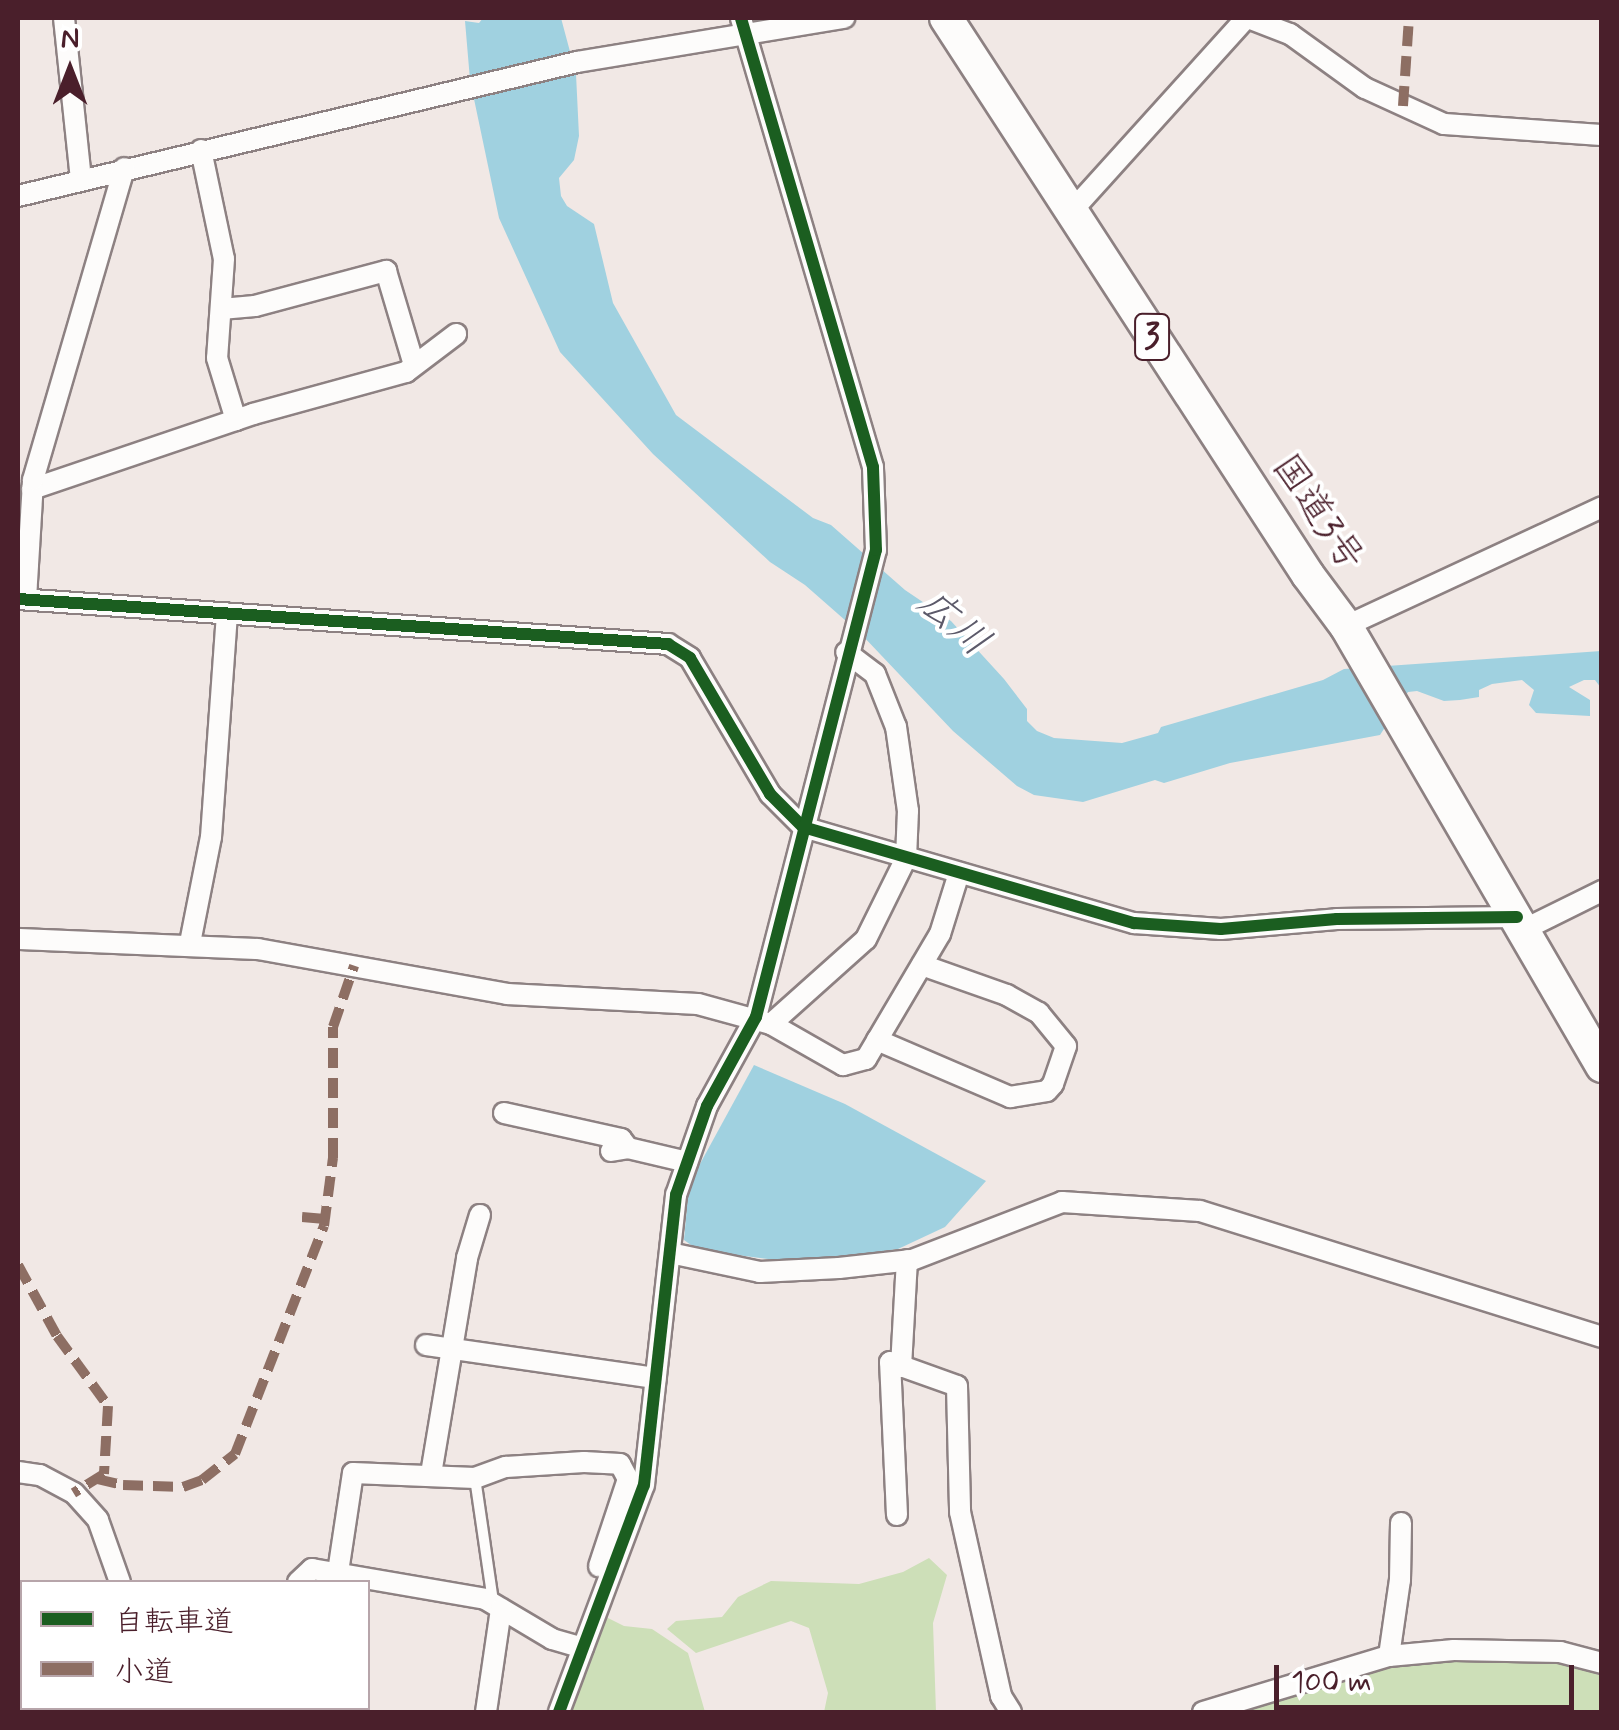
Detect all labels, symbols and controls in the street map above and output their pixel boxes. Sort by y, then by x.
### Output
north arrow [20,20,120,120]
text: N [61,21,79,58]
road number: 3 [1132,307,1172,367]
street label: 国道3号 [1261,446,1373,580]
water label: 広川 [907,579,999,667]
legend [20,1580,370,1710]
text: 自転車道 [114,1603,234,1642]
scale bar [1279,1645,1579,1707]
text: 小道 [114,1653,174,1692]
text: 100 m [1291,1663,1372,1702]

